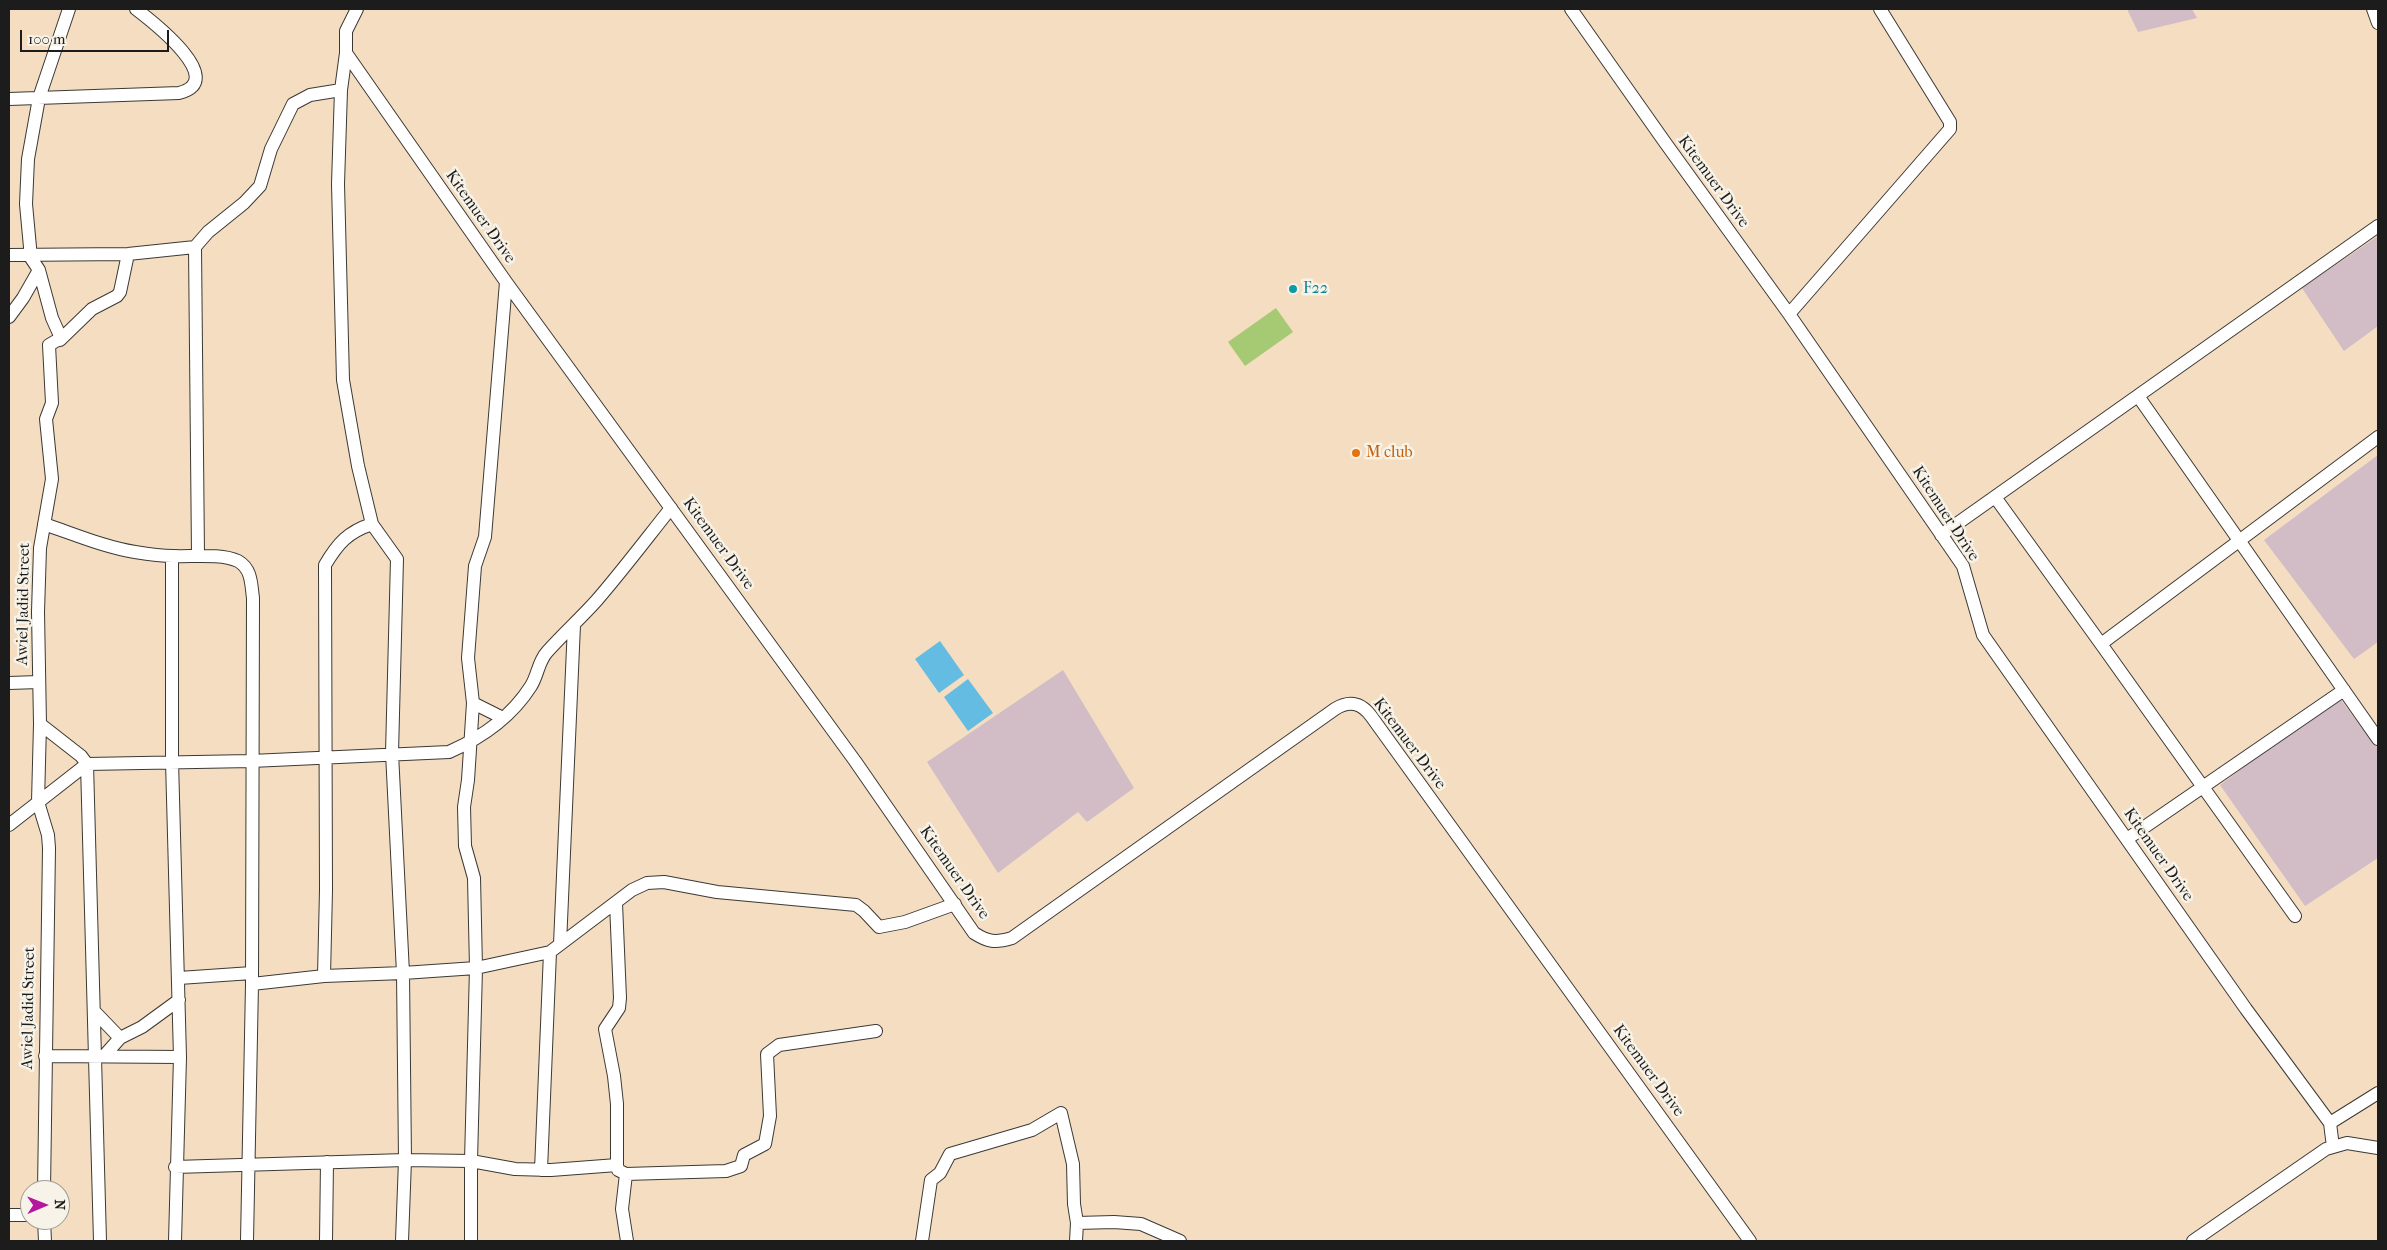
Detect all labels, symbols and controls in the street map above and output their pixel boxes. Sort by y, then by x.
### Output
scale bar [22,20,171,52]
text: 100 m [28,30,66,48]
street label: Kitemuer Drive [1673,132,1753,232]
street label: Kitemuer Drive [441,167,519,267]
place label: F22 [1303,279,1328,299]
marker: F22 [1287,283,1299,295]
place label: M club [1366,443,1413,463]
marker: M club [1350,447,1362,459]
street label: Kitemuer Drive [1907,463,1983,565]
street label: Kitemuer Drive [678,494,758,594]
street label: Awiel Jadid Street [13,542,35,666]
street label: Kitemuer Drive [1368,695,1450,793]
street label: Kitemuer Drive [2119,805,2197,905]
street label: Kitemuer Drive [915,823,993,923]
street label: Awiel Jadid Street [18,946,40,1070]
street label: Kitemuer Drive [1608,1021,1688,1121]
north arrow [20,1180,70,1230]
text: N [51,1199,68,1210]

